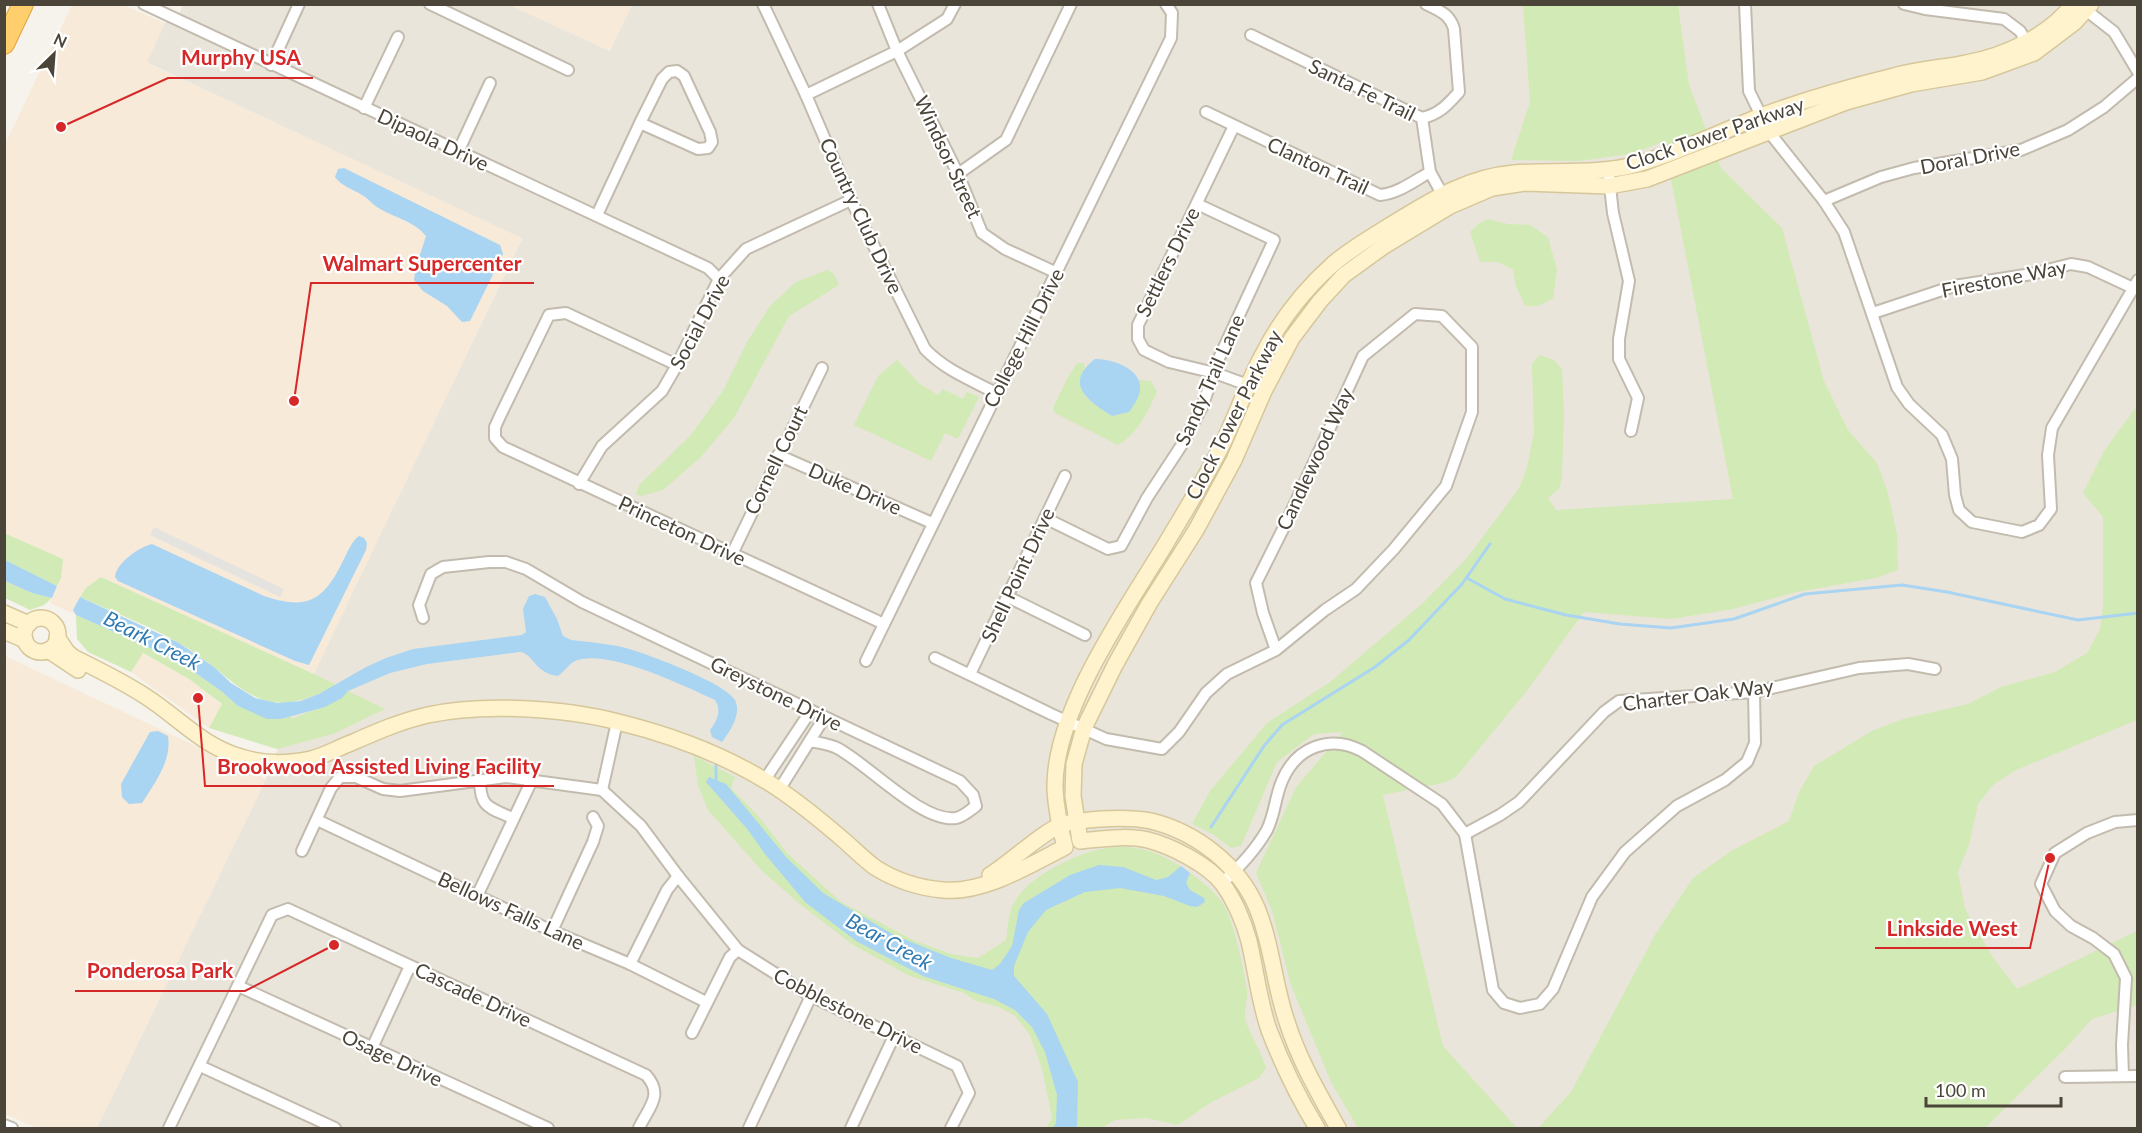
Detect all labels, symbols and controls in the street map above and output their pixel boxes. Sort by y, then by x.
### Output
north arrow [24,24,84,84]
text: N [51,29,70,51]
callout: Murphy USA [168,39,313,78]
text: Murphy USA [181,44,301,69]
street label: Santa Fe Trail [1305,53,1420,125]
street label: Windsor Street [910,91,988,222]
street label: Clock Tower Parkway [1622,91,1808,175]
street label: Dipaola Drive [374,103,493,175]
street label: Clanton Trail [1264,131,1373,199]
street label: Country Club Drive [815,134,909,297]
street label: Doral Drive [1918,136,2022,178]
street label: Settlers Drive [1130,203,1204,320]
callout: Walmart Supercenter [311,244,534,283]
text: Walmart Supercenter [322,250,522,275]
street label: Firestone Way [1939,254,2069,302]
street label: College Hill Drive [978,264,1068,411]
street label: Social Drive [664,270,734,373]
street label: Sandy Trail Lane [1170,310,1249,449]
street label: Clock Tower Parkway [1180,325,1287,503]
street label: Candlewood Way [1271,383,1358,534]
street label: Cornell Court [738,401,812,518]
street label: Duke Drive [805,457,906,519]
street label: Princeton Drive [615,490,750,570]
street label: Shell Point Drive [975,504,1059,646]
water label: Beark Creek [100,605,206,675]
street label: Greystone Drive [707,651,846,735]
street label: Charter Oak Way [1621,673,1775,715]
callout: Brookwood Assisted Living Facility [205,747,554,786]
text: Brookwood Assisted Living Facility [217,753,542,778]
street label: Bellows Falls Lane [435,866,588,954]
water label: Bear Creek [842,907,938,975]
callout: Linkside West [1875,909,2030,948]
text: Linkside West [1886,915,2018,940]
callout: Ponderosa Park [75,952,245,991]
text: Ponderosa Park [87,957,234,982]
street label: Cascade Drive [411,957,536,1032]
street label: Cobblestone Drive [770,962,927,1058]
street label: Osage Drive [338,1023,446,1091]
scale bar [1926,1070,2061,1108]
text: 100 m [1935,1079,1986,1101]

